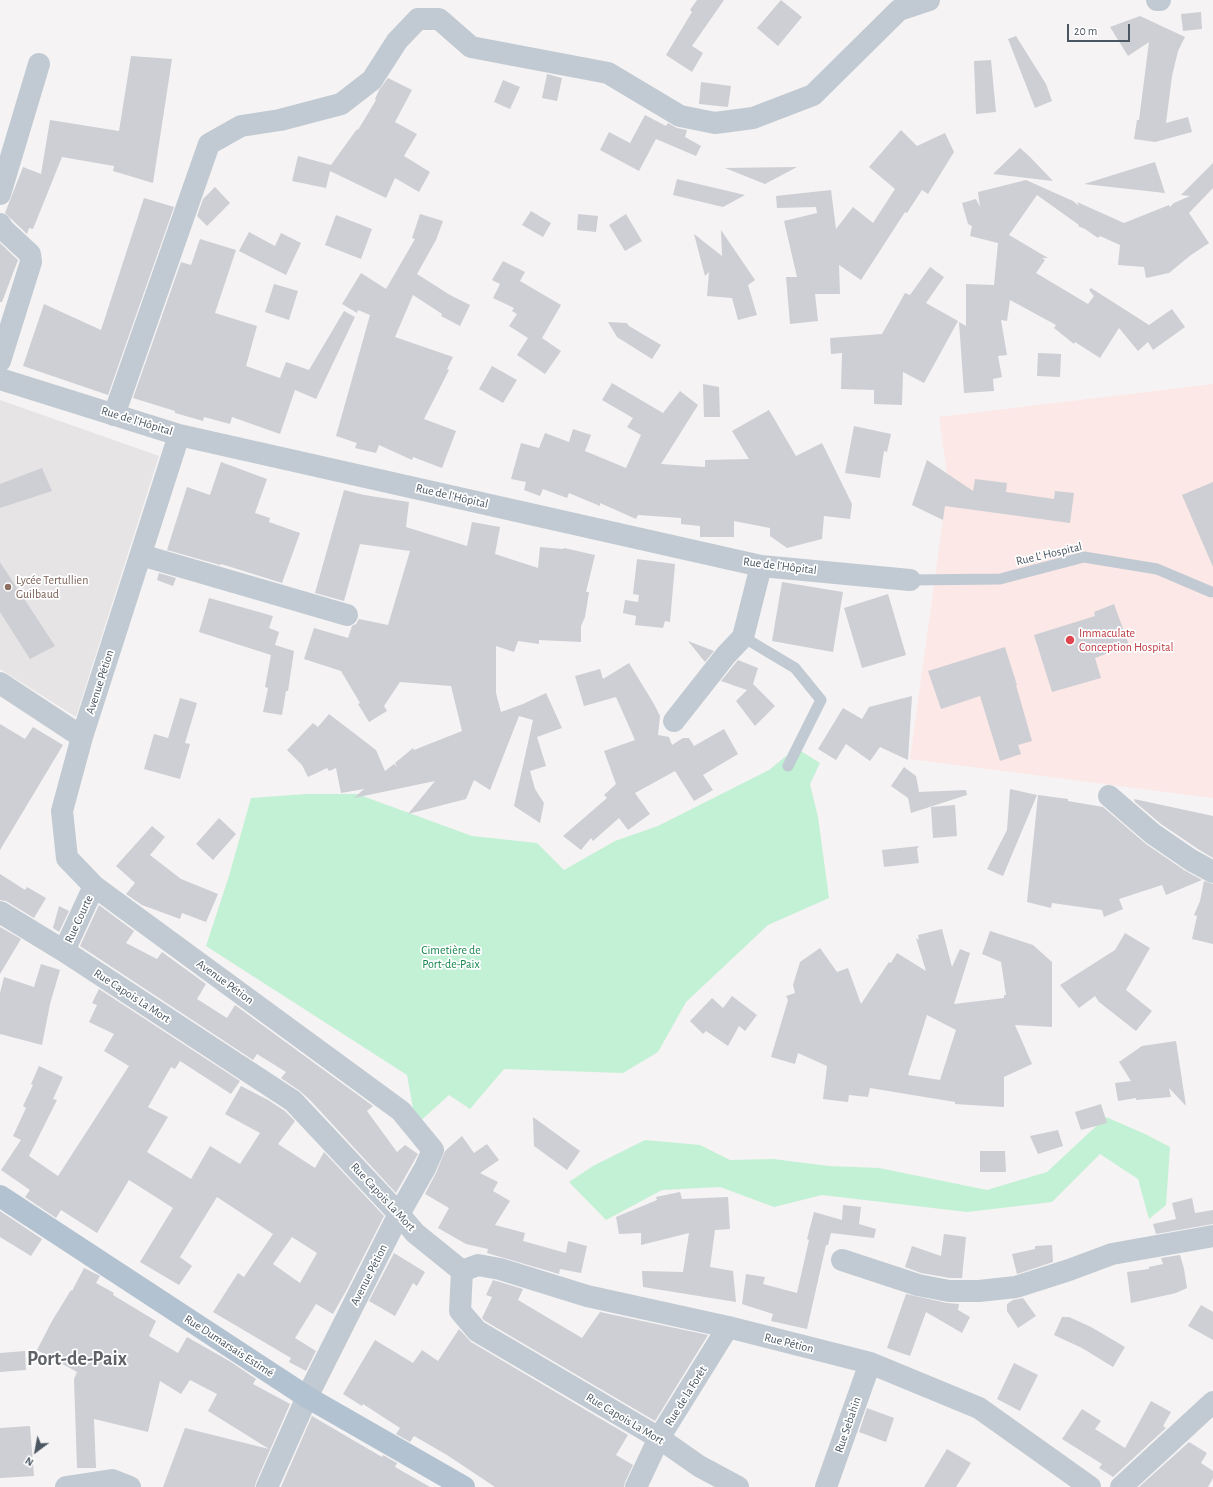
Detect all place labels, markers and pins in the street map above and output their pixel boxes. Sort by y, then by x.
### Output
place label: Lycée Tertullien Guilbaud [16,573,88,601]
marker: Lycée Tertullien Guilbaud [3,582,13,592]
place label: Immaculate Conception Hospital [1079,626,1174,654]
marker: Immaculate Conception Hospital [1064,634,1076,646]

